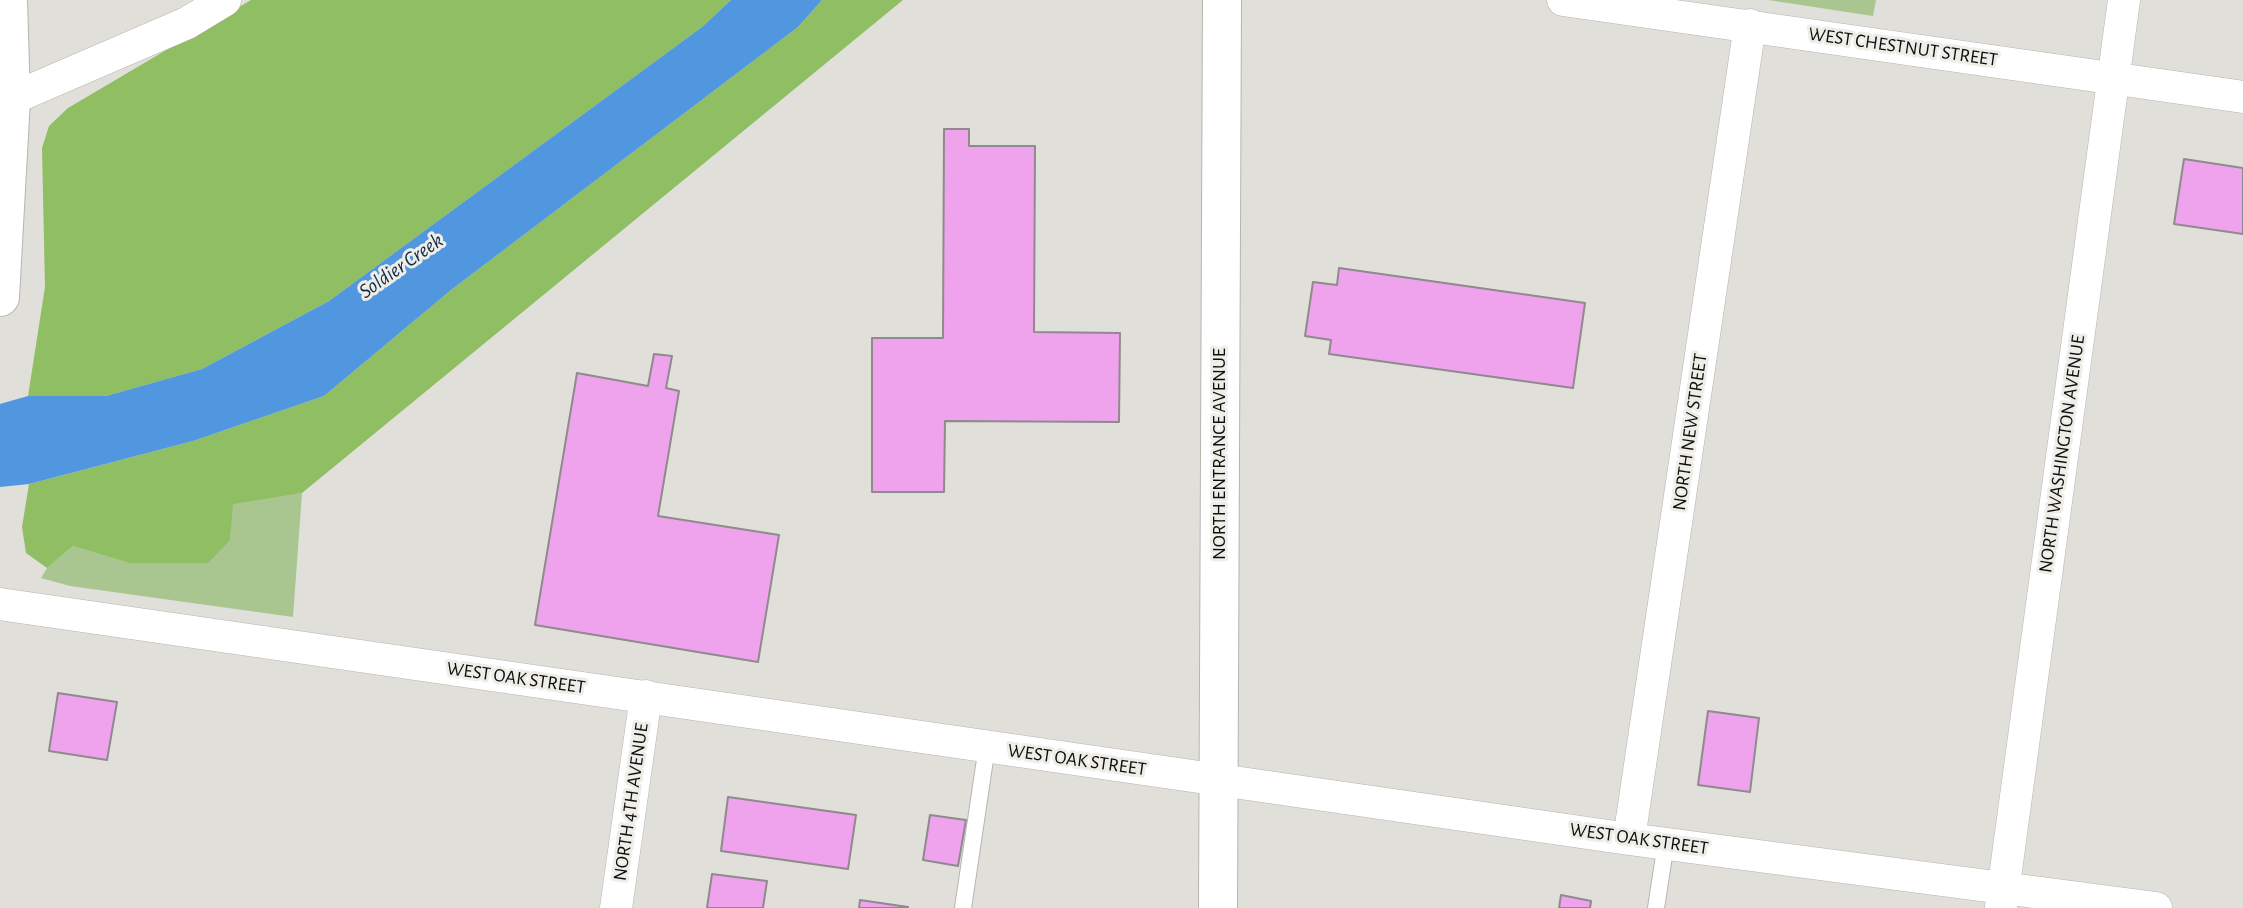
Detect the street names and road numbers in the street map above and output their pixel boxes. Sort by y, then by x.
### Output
street label: WEST CHESTNUT STREET [1807,22,1999,72]
street label: NORTH WASHINGTON AVENUE [2034,334,2090,574]
street label: NORTH ENTRANCE AVENUE [1208,348,1230,560]
street label: NORTH NEW STREET [1668,352,1712,512]
street label: WEST OAK STREET [445,657,587,699]
street label: NORTH 4TH AVENUE [609,722,653,882]
street label: WEST OAK STREET [1006,739,1148,781]
street label: WEST OAK STREET [1568,818,1710,860]

